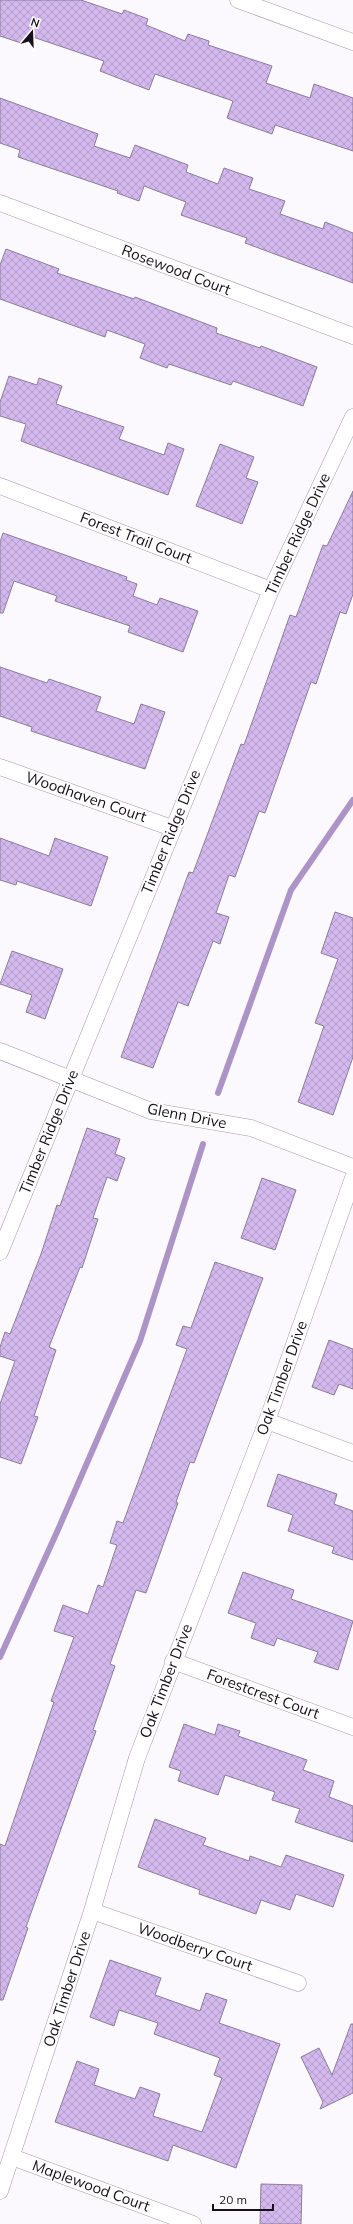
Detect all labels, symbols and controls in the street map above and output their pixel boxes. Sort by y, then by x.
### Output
north arrow [12,12,52,52]
text: N [29,15,41,31]
street label: Rosewood Court [119,240,233,299]
street label: Timber Ridge Drive [261,470,334,598]
street label: Forest Trail Court [78,507,195,568]
street label: Woodhaven Court [23,767,149,826]
street label: Timber Ridge Drive [137,767,204,897]
street label: Timber Ridge Drive [15,1067,82,1197]
street label: Glenn Drive [146,1099,228,1133]
street label: Oak Timber Drive [252,1318,311,1438]
street label: Oak Timber Drive [135,1621,196,1741]
street label: Forestcrest Court [204,1664,322,1723]
street label: Woodberry Court [135,1918,255,1975]
street label: Oak Timber Drive [39,1928,94,2049]
street label: Maplewood Court [30,2155,152,2216]
scale bar [213,2186,273,2212]
text: 20 m [219,2192,247,2207]

